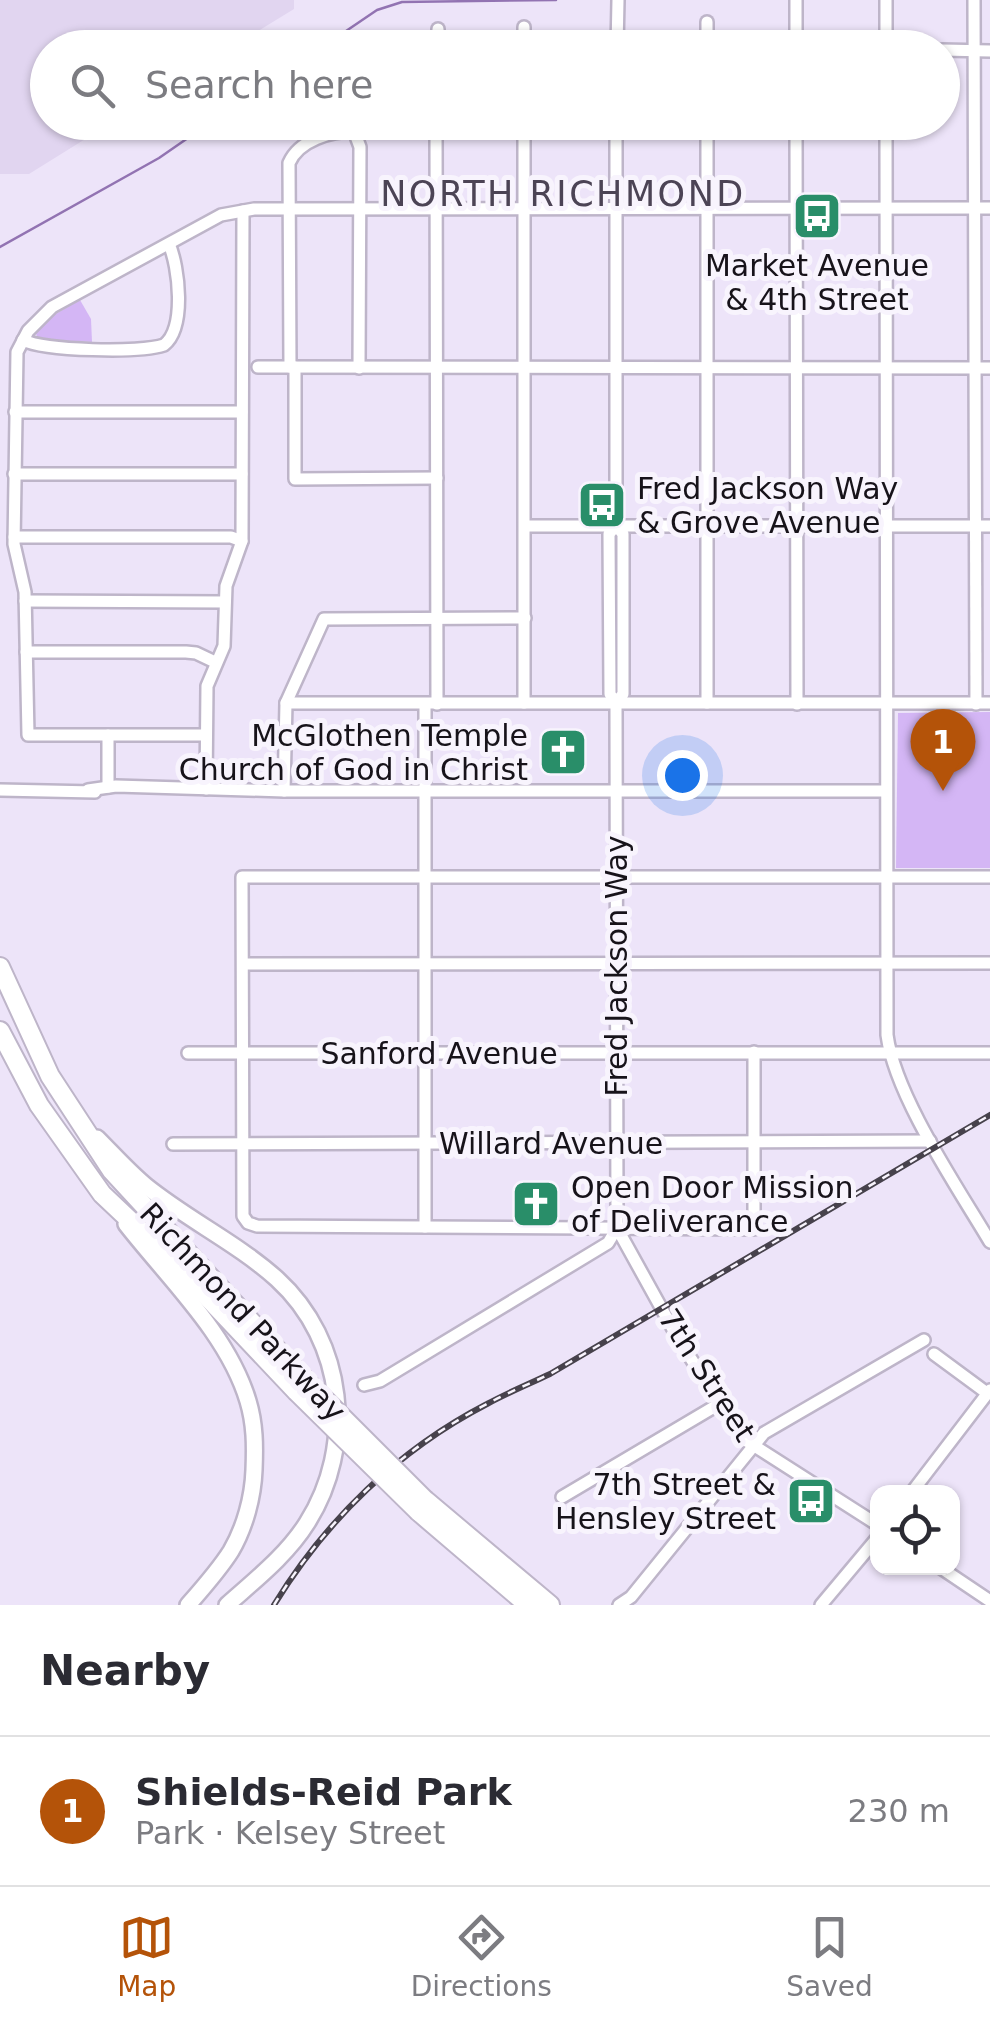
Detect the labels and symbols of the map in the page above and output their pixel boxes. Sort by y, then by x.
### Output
district label: NORTH RICHMOND [380,174,746,214]
bus stop icon: Market Avenue & 4th Street [791,190,843,242]
place label: Market Avenue & 4th Street [705,248,929,317]
place label: Fred Jackson Way & Grove Avenue [637,471,898,540]
bus stop icon: Fred Jackson Way & Grove Avenue [576,479,628,531]
pin: 1 [910,708,976,791]
place label: McGlothen Temple Church of God in Christ [179,718,528,787]
church icon: McGlothen Temple Church of God in Christ [537,726,589,778]
your location [657,750,708,801]
street label: Fred Jackson Way [599,835,634,1097]
street label: Sanford Avenue [320,1036,558,1071]
street label: Willard Avenue [439,1126,663,1161]
place label: Open Door Mission of Deliverance [571,1170,854,1239]
church icon: Open Door Mission of Deliverance [510,1178,562,1230]
street label: Richmond Parkway [133,1196,353,1428]
street label: 7th Street [651,1302,763,1448]
place label: 7th Street & Hensley Street [555,1467,776,1536]
bus stop icon: 7th Street & Hensley Street [785,1475,837,1527]

